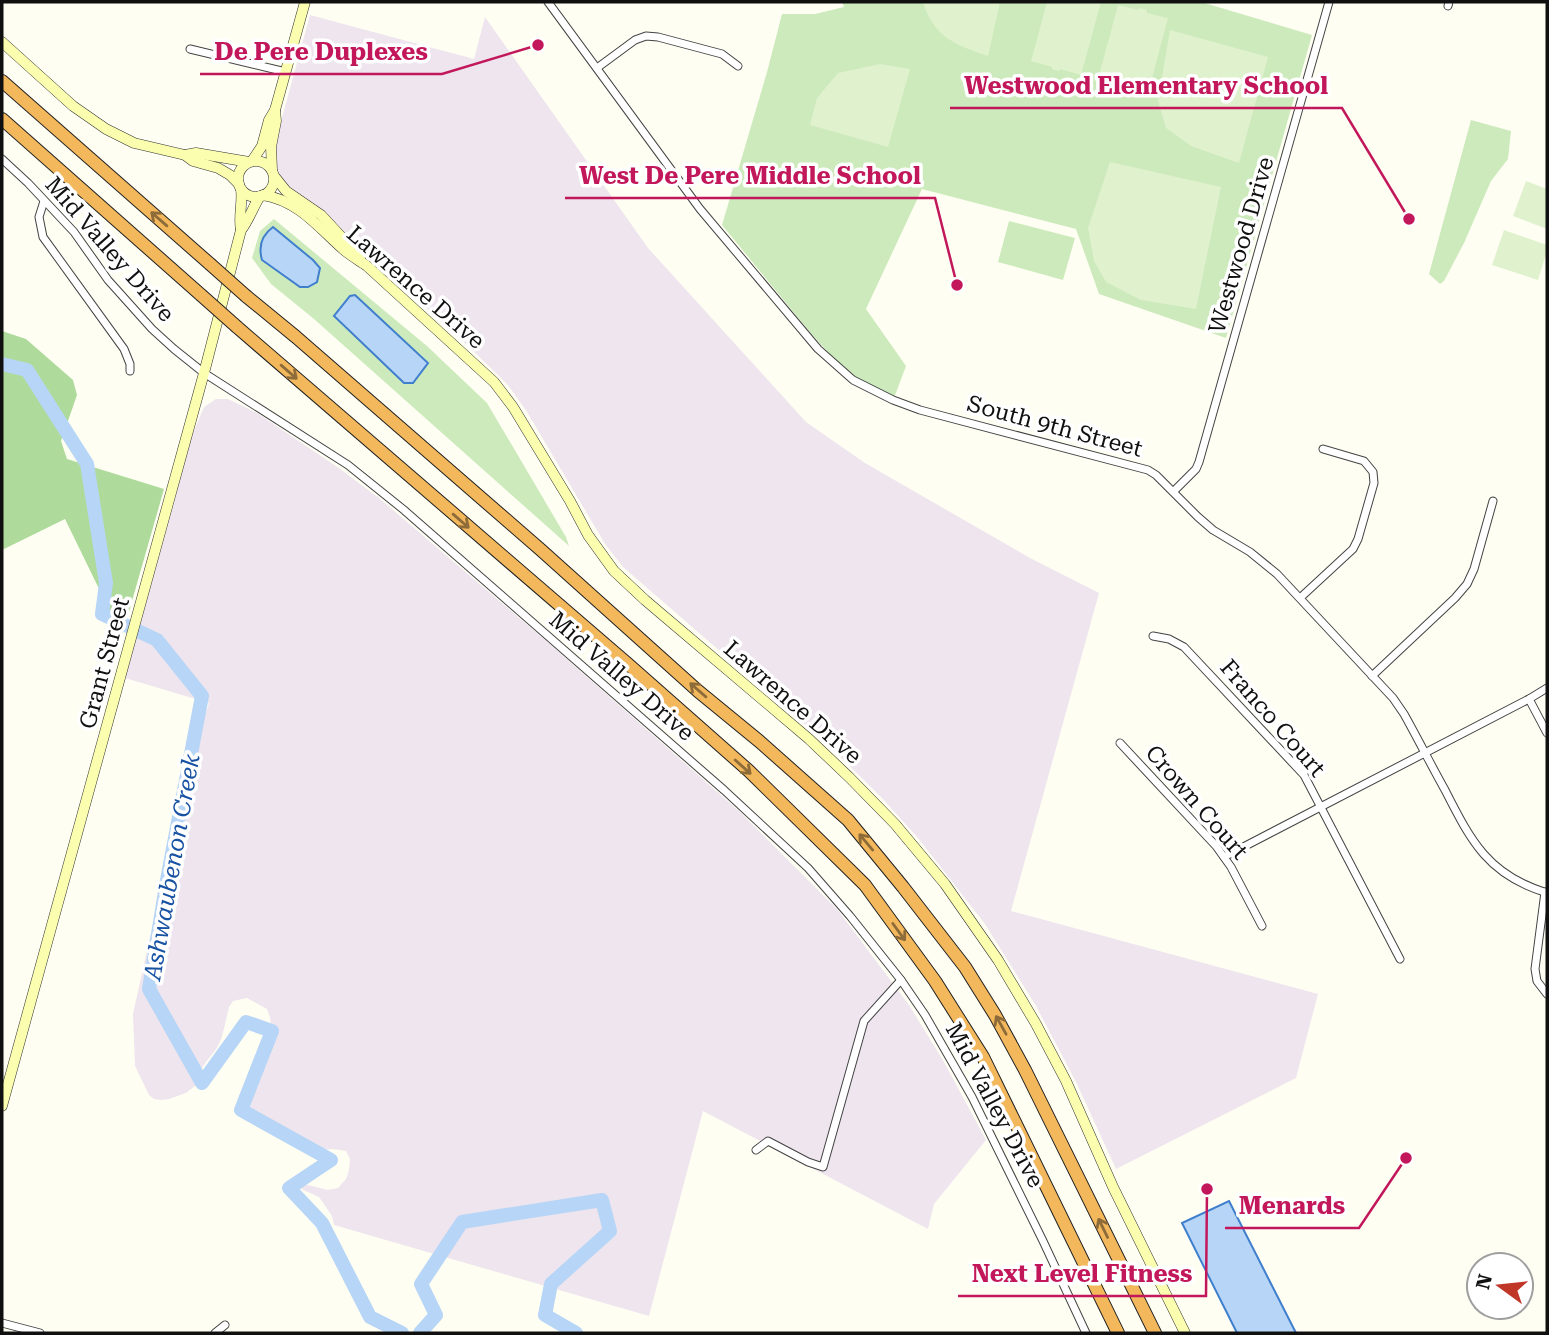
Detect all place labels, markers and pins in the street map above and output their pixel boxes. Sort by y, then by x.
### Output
callout: De Pere Duplexes [200,29,442,74]
callout: Westwood Elementary School [950,63,1342,108]
callout: West De Pere Middle School [565,153,935,198]
callout: Menards [1225,1183,1359,1228]
callout: Next Level Fitness [958,1251,1206,1296]

